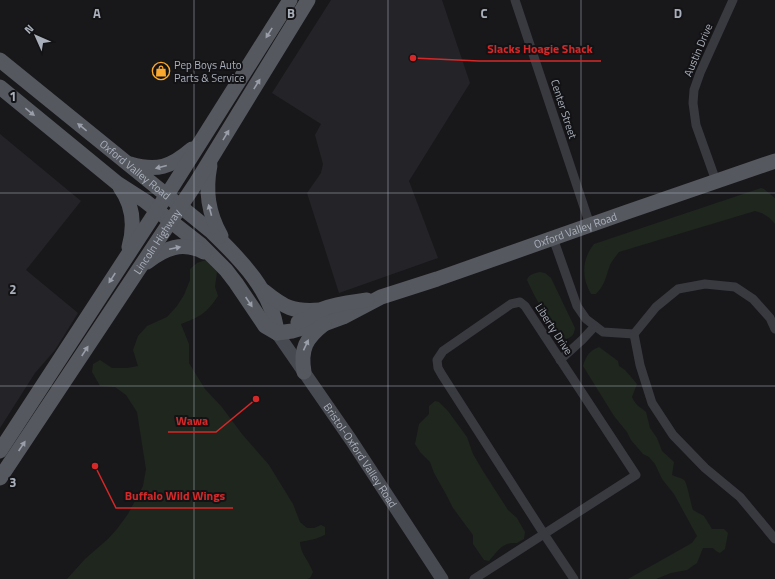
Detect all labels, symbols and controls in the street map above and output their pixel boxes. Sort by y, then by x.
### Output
text: A [93,3,101,23]
text: B [287,3,295,23]
text: C [480,3,488,23]
text: D [674,3,682,23]
north arrow [16,16,56,56]
text: N [21,21,37,37]
street label: Austin Drive [680,21,717,79]
one-way arrow [266,27,273,39]
callout: Slacks Hoagie Shack [479,37,601,61]
text: Slacks Hoagie Shack [487,39,594,58]
place label: Pep Boys Auto Parts & Service [174,57,245,86]
shop icon: Pep Boys Auto Parts & Service [151,61,171,81]
street label: Center Street [547,77,581,141]
one-way arrow [253,79,261,89]
text: 1 [9,86,17,106]
one-way arrow [25,107,35,116]
one-way arrow [77,122,88,131]
one-way arrow [222,129,229,141]
street label: Oxford Valley Road [96,136,174,203]
one-way arrow [155,164,168,170]
one-way arrow [207,204,213,216]
street label: Lincoln Highway [130,205,185,277]
street label: Oxford Valley Road [531,208,619,252]
one-way arrow [169,244,182,250]
one-way arrow [108,273,116,283]
text: 2 [9,279,17,299]
one-way arrow [245,296,253,307]
street label: Liberty Drive [531,300,577,358]
one-way arrow [303,339,309,350]
one-way arrow [82,345,89,357]
street label: Bristol-Oxford Valley Road [320,400,401,511]
callout: Wawa [168,408,216,432]
text: Wawa [176,411,208,430]
one-way arrow [18,441,26,451]
text: 3 [9,472,17,492]
callout: Buffalo Wild Wings [116,484,233,508]
text: Buffalo Wild Wings [125,486,226,505]

